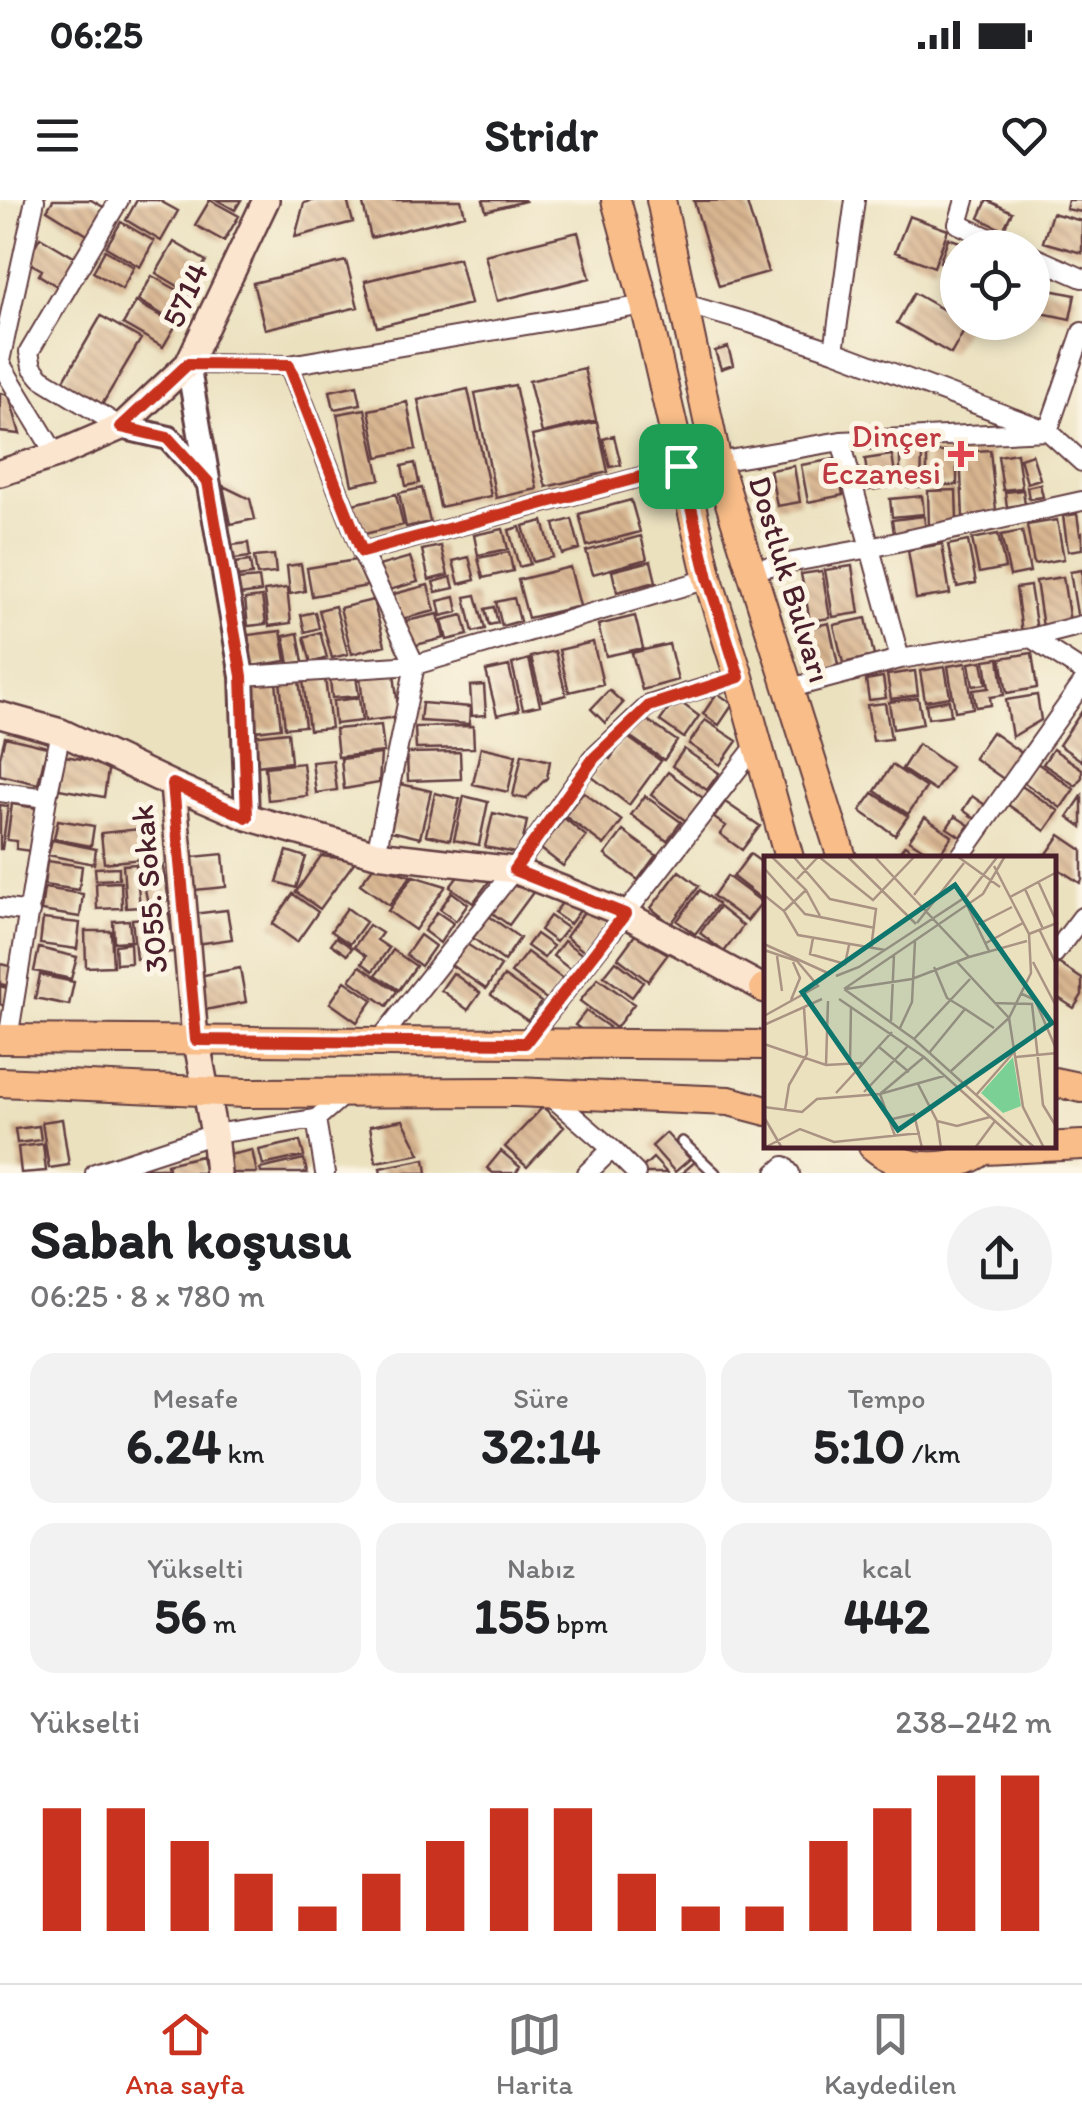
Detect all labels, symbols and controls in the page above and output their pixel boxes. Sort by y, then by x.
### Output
text: 06:25 [50,12,143,58]
icon: menu [30,108,85,163]
text: Stridr [484,108,598,162]
icon: heart [997,108,1052,163]
map controls [940,230,1050,340]
button: locate [940,230,1050,340]
street label: 5714 [154,257,216,333]
place label: Dinçer Eczanesi [821,417,941,492]
pin [639,424,724,509]
icon: arrive [654,439,709,494]
marker: Dinçer Eczanesi [950,443,972,465]
street label: Dostluk Bulvarı [741,471,839,687]
street label: 3055. Sokak [123,803,175,975]
inset map [764,856,1057,1148]
text: Sabah koşusu [30,1206,351,1272]
button: share [947,1206,1052,1311]
text: 06:25 · 8 × 780 m [30,1277,265,1315]
text: Mesafe [153,1381,238,1415]
text: Süre [513,1381,569,1415]
text: Tempo [848,1381,926,1415]
text: 6.24 [126,1415,221,1476]
text: 32:14 [481,1415,601,1476]
text: 5:10 [813,1415,905,1476]
text: km [221,1436,265,1470]
text: /km [905,1436,960,1470]
text: Yükselti [147,1551,243,1585]
text: Nabız [507,1551,575,1585]
text: kcal [862,1551,912,1585]
text: 56 [154,1585,207,1646]
text: 155 [474,1585,550,1646]
text: 442 [843,1585,930,1646]
text: m [207,1606,237,1640]
text: bpm [550,1606,608,1640]
text: Yükselti [30,1703,140,1741]
text: 238–242 m [895,1703,1052,1741]
tab: Ana sayfa [126,2007,245,2101]
tab: Harita [496,2007,573,2101]
tab: Kaydedilen [824,2007,956,2101]

